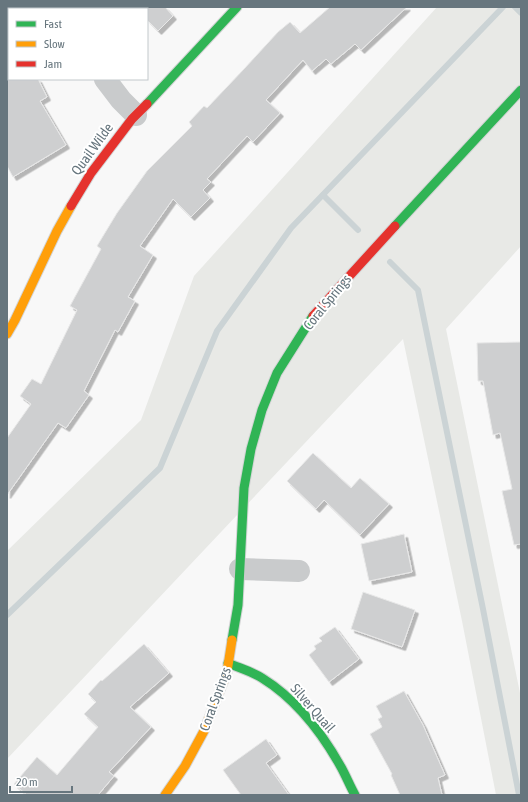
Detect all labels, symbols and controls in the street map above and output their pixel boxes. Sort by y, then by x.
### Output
legend [8,8,148,80]
text: Fast [44,17,62,31]
text: Slow [44,37,65,51]
text: Jam [44,57,62,71]
street label: Quail Wilde [68,120,116,178]
street label: Coral Springs [300,271,354,333]
street label: Coral Springs [196,665,234,733]
street label: Silver Quail [288,680,339,736]
scale bar [10,768,72,794]
text: 20 m [16,775,38,789]

